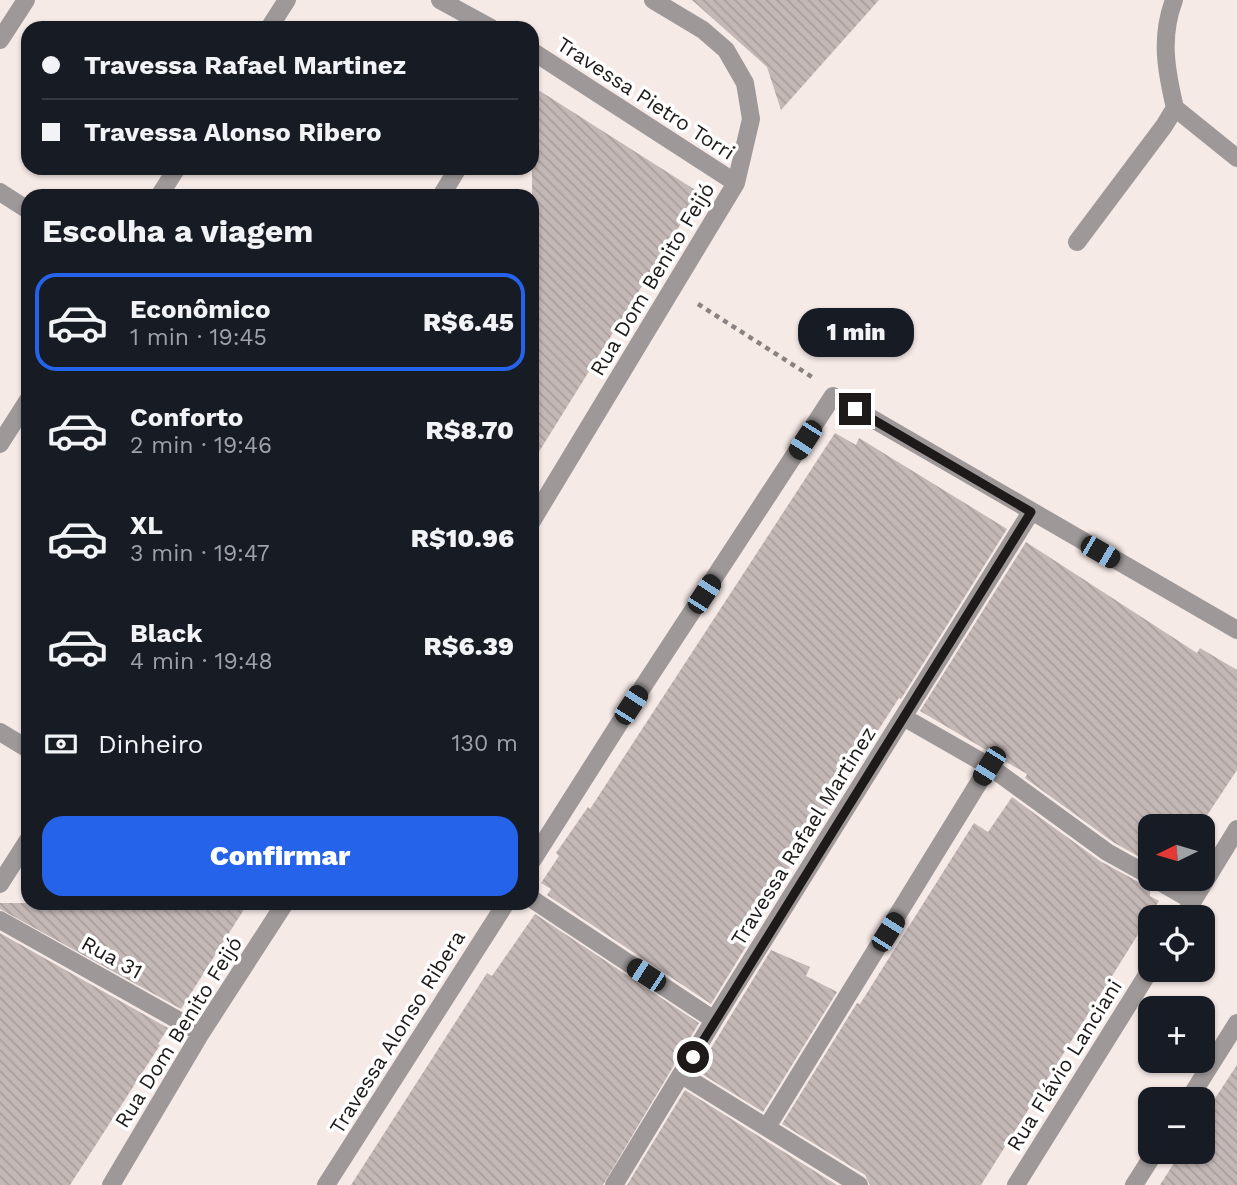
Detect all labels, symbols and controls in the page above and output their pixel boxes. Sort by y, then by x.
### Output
street label: Travessa Pietro Torri [552,31,740,165]
text: Travessa Rafael Martinez [84,50,406,80]
text: Travessa Alonso Ribero [84,117,382,147]
street label: Rua Dom Benito Feijó [584,178,720,380]
text: Escolha a viagem [42,212,313,250]
icon: car [46,291,109,354]
text: Econômico [130,294,271,324]
text: R$6.45 [423,307,514,337]
callout: 1 min [797,308,913,356]
text: 1 min [826,319,886,346]
text: 1 min · 19:45 [130,324,267,351]
route end [839,393,871,425]
icon: car [46,399,109,462]
text: Conforto [130,402,243,432]
text: R$8.70 [426,415,514,445]
car [785,417,826,463]
text: 2 min · 19:46 [130,432,272,459]
icon: car [46,507,109,570]
text: XL [130,510,163,540]
text: R$10.96 [411,523,514,553]
car [1077,532,1124,572]
text: 3 min · 19:47 [130,540,270,567]
car [684,571,725,617]
icon: car [46,615,109,678]
text: Black [130,618,202,648]
text: R$6.39 [424,631,514,661]
text: 4 min · 19:48 [130,648,273,675]
car [611,682,652,728]
street label: Travessa Rafael Martinez [725,722,881,950]
icon: cash [42,725,80,763]
text: Dinheiro [98,729,203,759]
text: 130 m [452,730,518,757]
car [969,743,1010,789]
north arrow [1138,814,1214,891]
map controls [1138,814,1215,1164]
button: Confirmar [42,816,518,896]
button: locate [1138,905,1215,982]
car [868,909,909,955]
street label: Travessa Alonso Ribera [324,925,470,1139]
street label: Rua 31 [77,930,147,984]
street label: Rua Dom Benito Feijó [109,932,247,1132]
car [623,955,670,995]
street label: Rua Flávio Lanciani [1001,975,1127,1155]
button: + [1138,996,1215,1073]
route start [677,1041,709,1073]
button: − [1138,1087,1215,1164]

